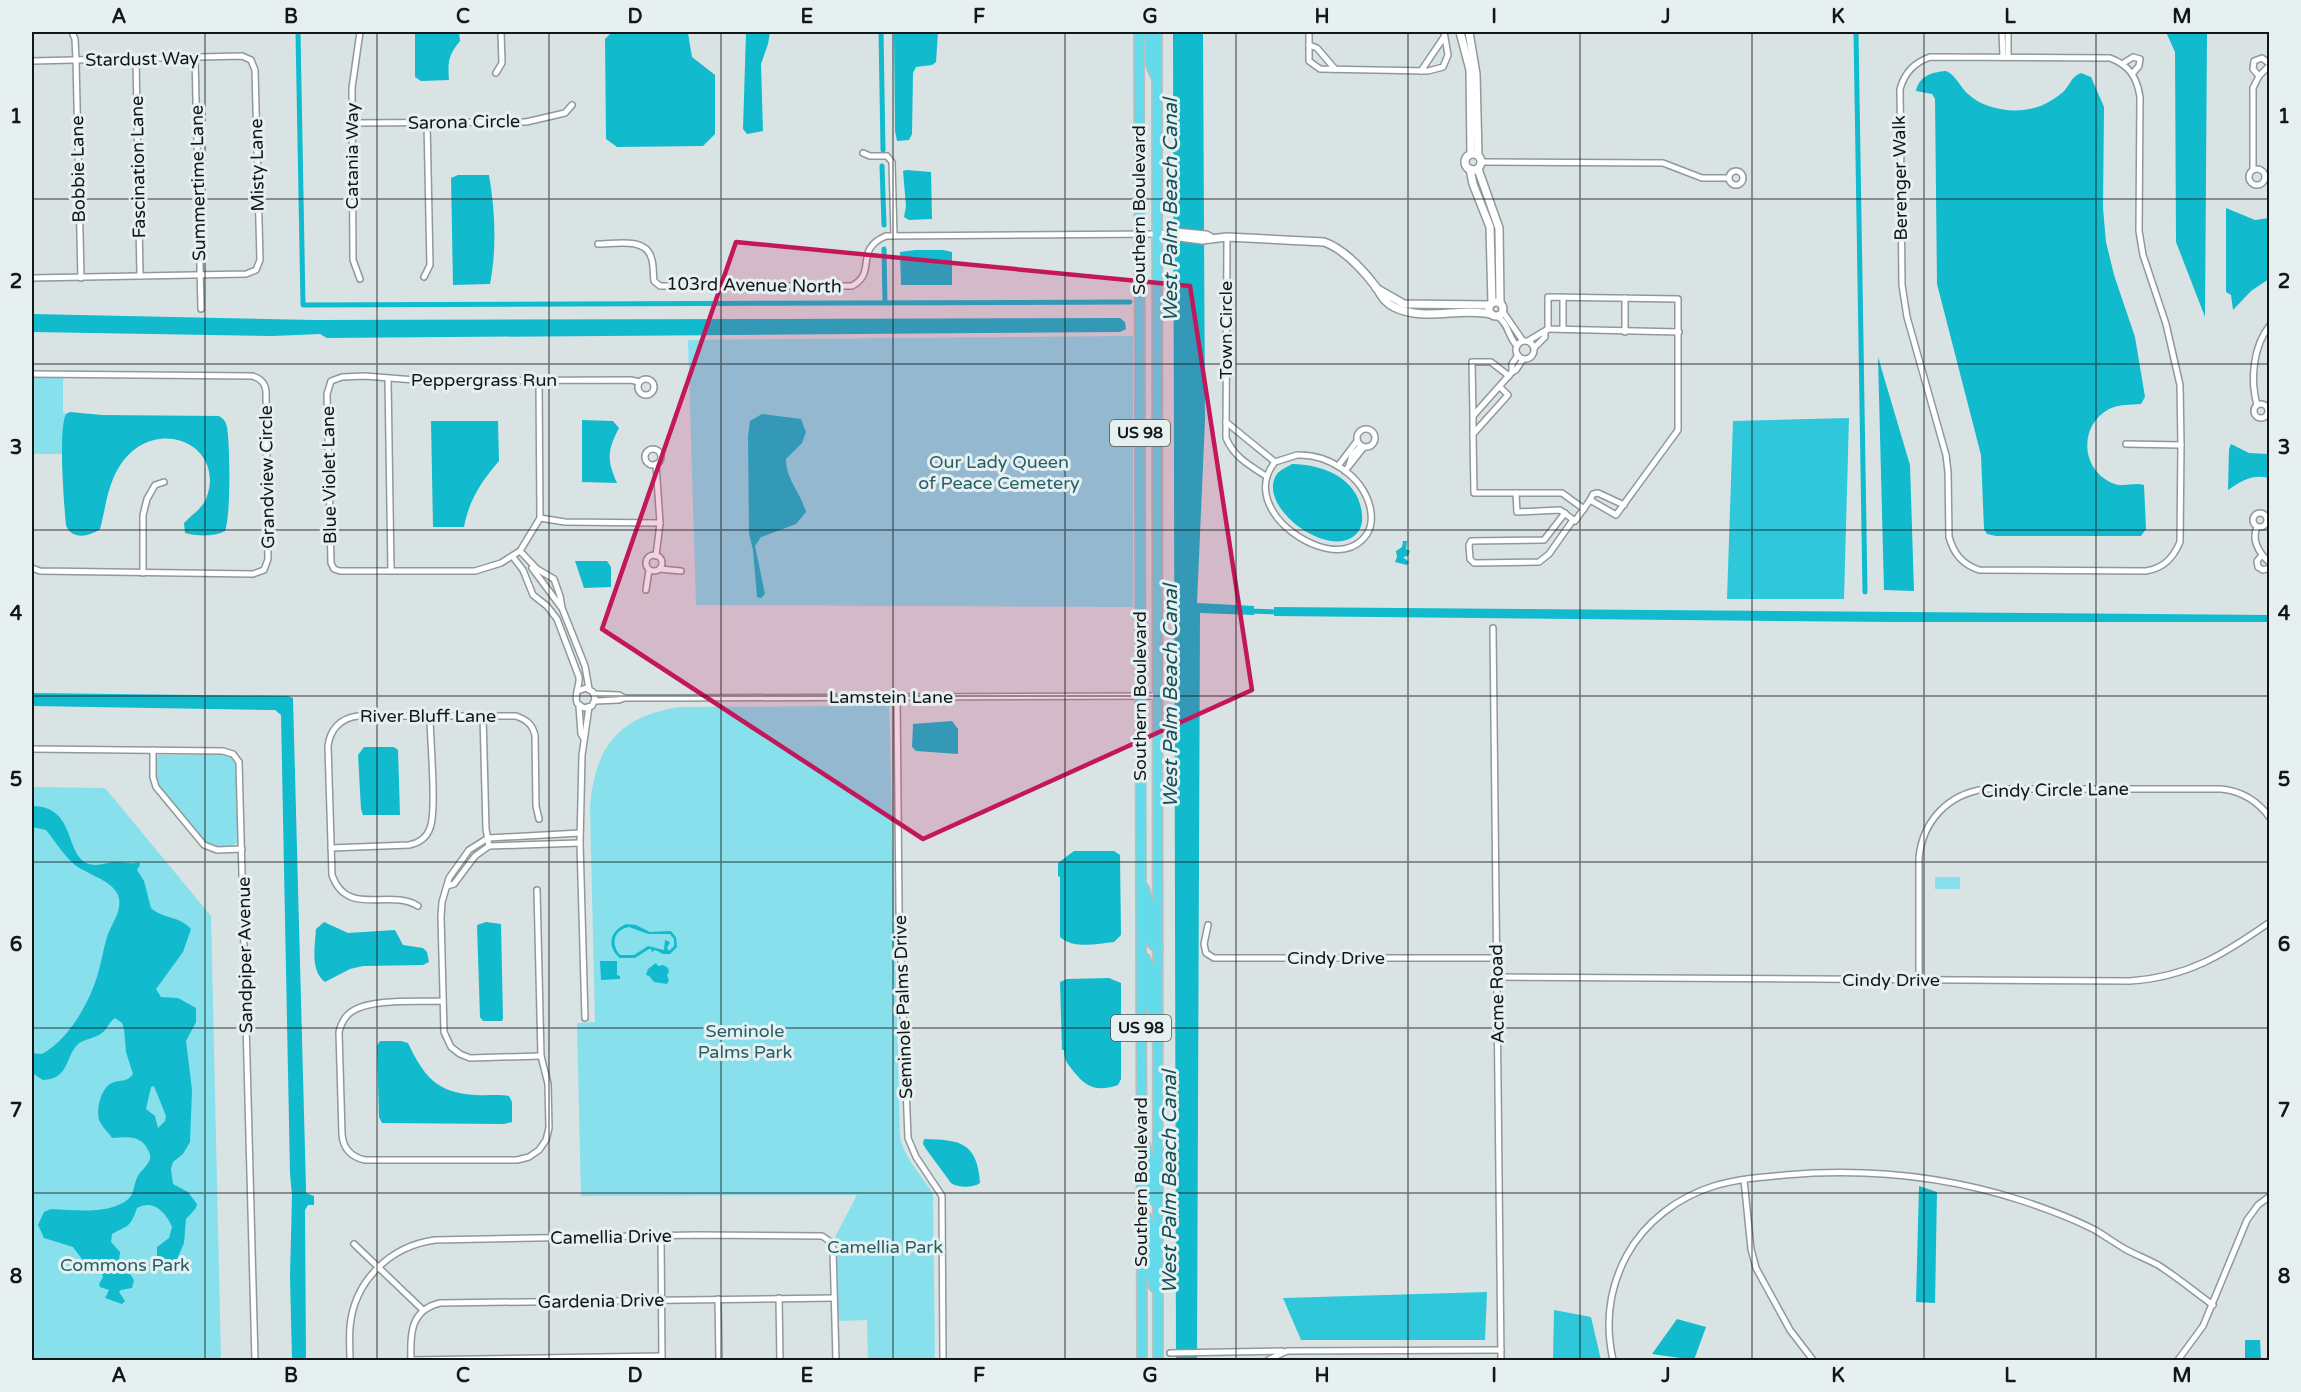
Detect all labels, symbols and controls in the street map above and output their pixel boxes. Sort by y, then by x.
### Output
text: A [112,5,127,29]
text: B [284,5,298,29]
text: C [456,5,470,29]
text: D [627,5,643,29]
text: E [801,5,814,29]
text: F [973,5,985,29]
text: G [1142,5,1158,29]
text: H [1314,5,1330,29]
text: I [1491,5,1497,29]
text: J [1660,5,1671,29]
text: K [1831,5,1845,29]
text: L [2004,5,2016,29]
text: M [2172,5,2192,29]
street label: Stardust Way [85,47,199,71]
street label: Fascination Lane [126,95,150,239]
water label: West Palm Beach Canal [1159,96,1183,322]
street label: Catania Way [341,102,363,209]
text: 1 [10,105,22,129]
street label: Summertime Lane [186,105,210,261]
text: 1 [2278,105,2290,129]
street label: Sarona Circle [408,110,520,134]
street label: Bobbie Lane [66,115,90,223]
street label: Berenger Walk [1888,115,1912,241]
street label: Misty Lane [245,118,269,212]
street label: Southern Boulevard [1128,125,1150,295]
text: 2 [10,270,22,294]
text: 2 [2278,270,2290,294]
street label: 103rd Avenue North [666,272,842,298]
street label: Town Circle [1215,281,1237,379]
street label: Peppergrass Run [411,369,557,391]
street label: Grandview Circle [255,405,279,549]
street label: Blue Violet Lane [317,406,341,544]
road number: US 98 [1110,420,1170,446]
text: 3 [10,436,22,460]
text: 3 [2278,436,2290,460]
park label: Our Lady Queen of Peace Cemetery [918,451,1080,494]
water label: West Palm Beach Canal [1159,582,1183,808]
text: 4 [10,602,23,626]
text: 4 [2278,602,2291,626]
street label: Southern Boulevard [1129,611,1151,781]
street label: Lamstein Lane [829,686,953,708]
street label: River Bluff Lane [360,705,496,727]
text: 5 [10,768,22,792]
text: 5 [2278,768,2290,792]
street label: Cindy Circle Lane [1981,778,2129,802]
street label: Sandpiper Avenue [233,876,257,1034]
street label: Seminole Palms Drive [889,915,917,1099]
text: 6 [10,933,22,957]
text: 6 [2278,933,2290,957]
street label: Acme Road [1485,944,1509,1044]
street label: Cindy Drive [1287,947,1385,969]
street label: Cindy Drive [1842,969,1940,991]
road number: US 98 [1111,1015,1171,1041]
park label: Seminole Palms Park [698,1020,792,1063]
water label: West Palm Beach Canal [1158,1068,1182,1294]
street label: Southern Boulevard [1130,1097,1152,1267]
text: 7 [10,1099,22,1123]
text: 7 [2278,1099,2290,1123]
street label: Camellia Drive [550,1225,672,1249]
park label: Camellia Park [827,1236,943,1258]
park label: Commons Park [60,1254,190,1276]
text: 8 [10,1265,22,1289]
text: 8 [2278,1265,2290,1289]
street label: Gardenia Drive [538,1289,664,1313]
text: A [112,1364,127,1388]
text: B [284,1364,298,1388]
text: C [456,1364,470,1388]
text: D [627,1364,643,1388]
text: E [801,1364,814,1388]
text: F [973,1364,985,1388]
text: G [1142,1364,1158,1388]
text: H [1314,1364,1330,1388]
text: I [1491,1364,1497,1388]
text: J [1660,1364,1671,1388]
text: K [1831,1364,1845,1388]
text: L [2004,1364,2016,1388]
text: M [2172,1364,2192,1388]

